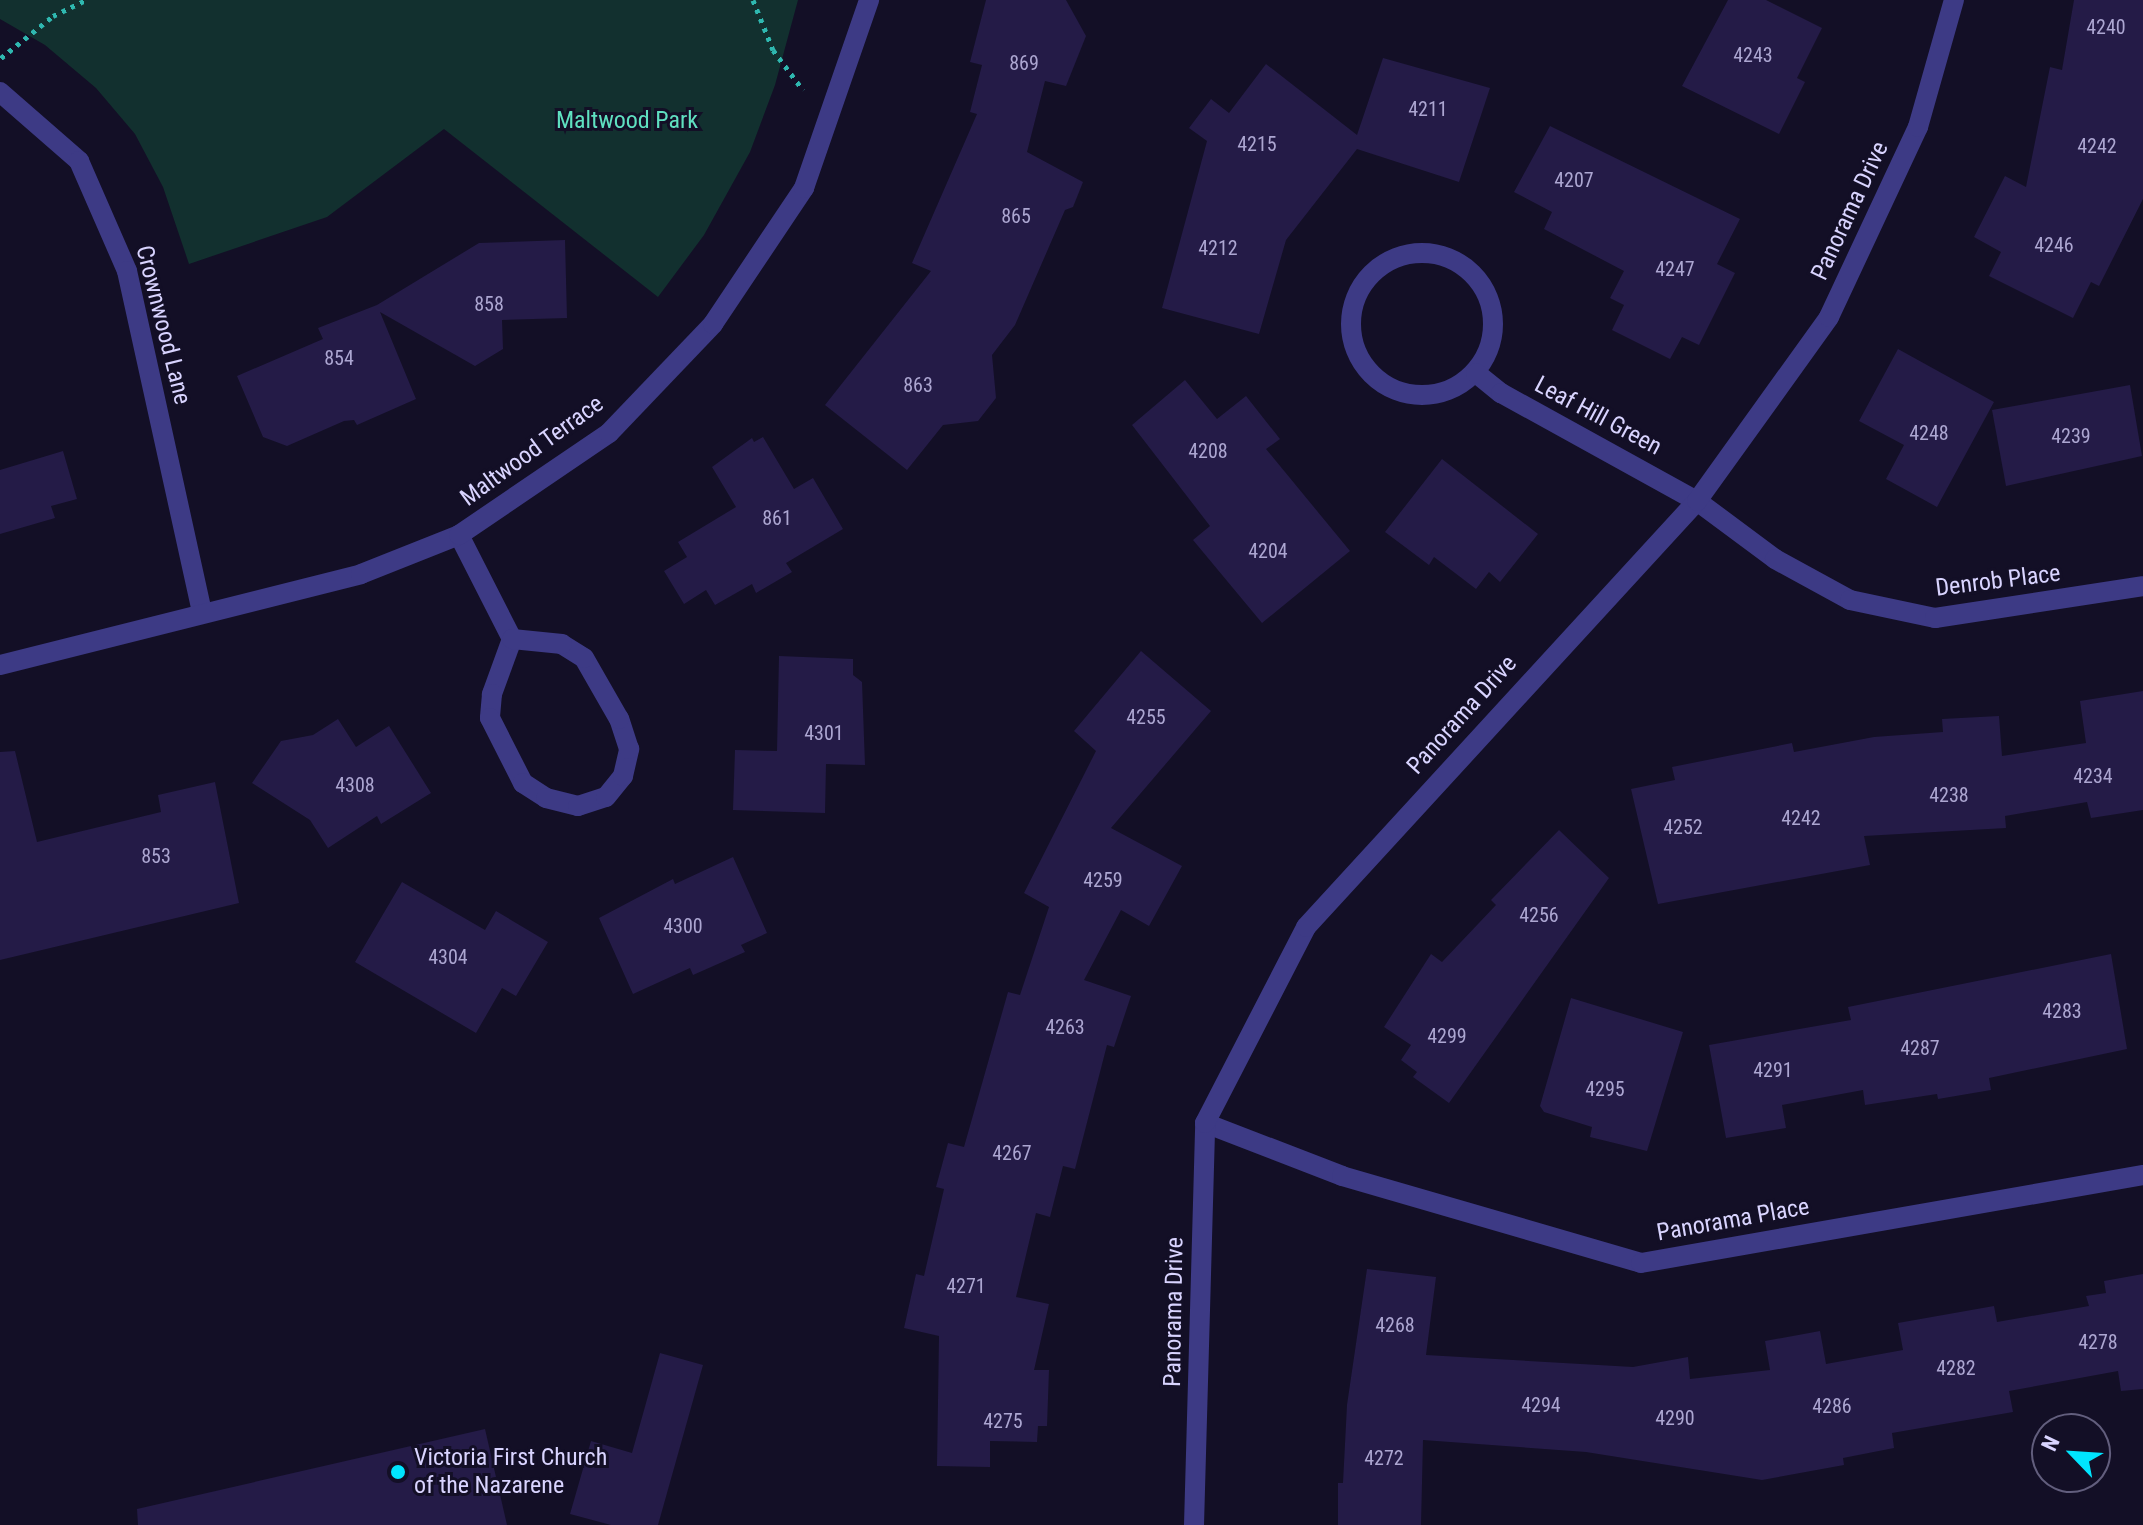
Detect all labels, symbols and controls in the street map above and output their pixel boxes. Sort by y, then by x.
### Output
house number: 4240 [2086,15,2126,39]
house number: 4243 [1733,43,1773,67]
house number: 869 [1009,51,1039,75]
house number: 4211 [1408,97,1448,121]
park label: Maltwood Park [556,107,698,135]
house number: 4215 [1237,132,1277,156]
house number: 4242 [2077,134,2117,158]
street label: Panorama Drive [1805,137,1895,285]
house number: 4207 [1554,168,1594,192]
house number: 865 [1001,204,1031,228]
house number: 4246 [2034,233,2074,257]
house number: 4212 [1198,236,1238,260]
street label: Crownwood Lane [129,243,197,407]
house number: 4247 [1655,257,1695,281]
house number: 858 [474,292,504,316]
house number: 854 [324,346,354,370]
street label: Leaf Hill Green [1530,371,1666,461]
house number: 863 [903,373,933,397]
street label: Maltwood Terrace [455,389,609,513]
house number: 4248 [1909,421,1949,445]
house number: 4239 [2051,424,2091,448]
house number: 4208 [1188,439,1228,463]
house number: 861 [762,506,792,530]
house number: 4204 [1248,539,1288,563]
street label: Denrob Place [1934,559,2062,603]
street label: Panorama Drive [1401,650,1523,780]
house number: 4255 [1126,705,1166,729]
house number: 4301 [804,721,844,745]
house number: 4234 [2073,764,2113,788]
house number: 4308 [335,773,375,797]
house number: 4238 [1929,783,1969,807]
house number: 4242 [1781,806,1821,830]
house number: 4252 [1663,815,1703,839]
house number: 853 [141,844,171,868]
house number: 4259 [1083,868,1123,892]
house number: 4256 [1519,903,1559,927]
house number: 4300 [663,914,703,938]
house number: 4304 [428,945,468,969]
house number: 4283 [2042,999,2082,1023]
house number: 4263 [1045,1015,1085,1039]
house number: 4299 [1427,1024,1467,1048]
house number: 4287 [1900,1036,1940,1060]
house number: 4291 [1753,1058,1793,1082]
house number: 4295 [1585,1077,1625,1101]
house number: 4267 [992,1141,1032,1165]
street label: Panorama Place [1654,1192,1812,1248]
street label: Panorama Drive [1158,1237,1190,1387]
house number: 4271 [946,1274,986,1298]
house number: 4268 [1375,1313,1415,1337]
house number: 4278 [2078,1330,2118,1354]
house number: 4282 [1936,1356,1976,1380]
house number: 4294 [1521,1393,1561,1417]
house number: 4286 [1812,1394,1852,1418]
house number: 4290 [1655,1406,1695,1430]
house number: 4275 [983,1409,1023,1433]
north arrow [2031,1413,2111,1493]
text: N [2036,1432,2065,1455]
place label: Victoria First Church of the Nazarene [414,1444,607,1500]
house number: 4272 [1364,1446,1404,1470]
marker: Victoria First Church of the Nazarene [389,1463,407,1481]

